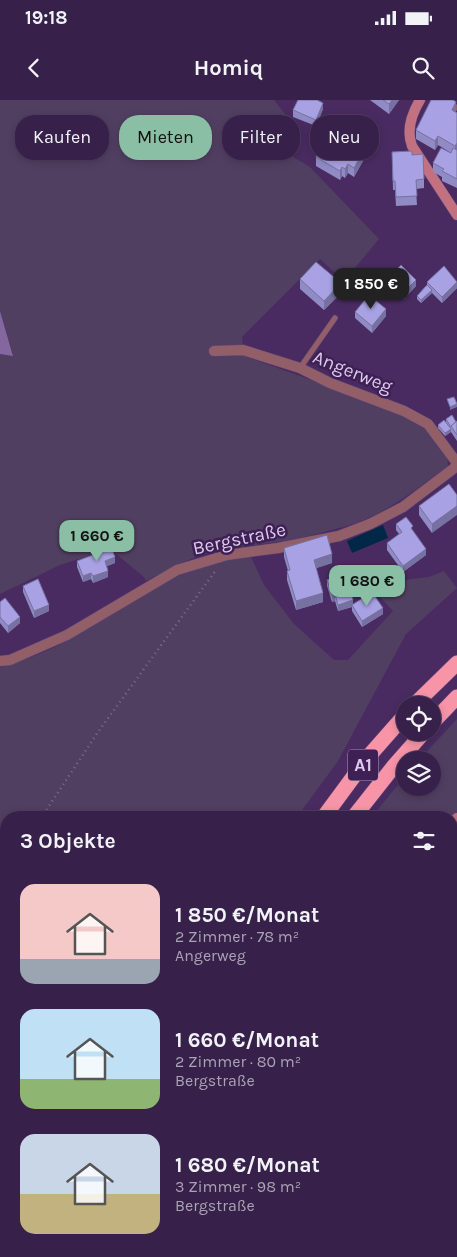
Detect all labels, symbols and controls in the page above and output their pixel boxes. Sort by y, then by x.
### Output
text: 19:18 [25,7,68,29]
icon: back [20,54,48,82]
icon: search [409,54,437,82]
text: Homiq [194,55,263,81]
chip: Kaufen [15,115,109,160]
chip: Mieten [119,115,212,160]
chip: Filter [222,115,300,160]
chip: Neu [310,115,379,160]
pin: 1 850 € [325,268,417,310]
text: 1 850 € [344,274,398,293]
street label: Angerweg [310,346,396,398]
street label: Bergstraße [191,518,288,560]
pin: 1 660 € [51,520,143,562]
text: 1 660 € [70,526,124,545]
pin: 1 680 € [321,564,413,607]
text: 1 680 € [340,571,394,590]
map controls [396,696,441,796]
button: locate [396,696,441,741]
road number: A1 [348,750,378,780]
button: layers [396,751,441,796]
icon: filters [410,827,438,855]
text: 3 Objekte [20,829,116,853]
text: 1 850 €/Monat [175,903,319,927]
icon: home [60,904,120,964]
text: 2 Zimmer · 78 m² [175,927,299,946]
text: Angerweg [175,946,246,965]
text: 1 660 €/Monat [175,1028,319,1052]
icon: home [60,1029,120,1089]
text: 2 Zimmer · 80 m² [175,1052,301,1071]
text: Bergstraße [175,1071,255,1090]
text: 1 680 €/Monat [175,1153,320,1177]
icon: home [60,1154,120,1214]
text: 3 Zimmer · 98 m² [175,1177,301,1196]
text: Bergstraße [175,1196,255,1215]

